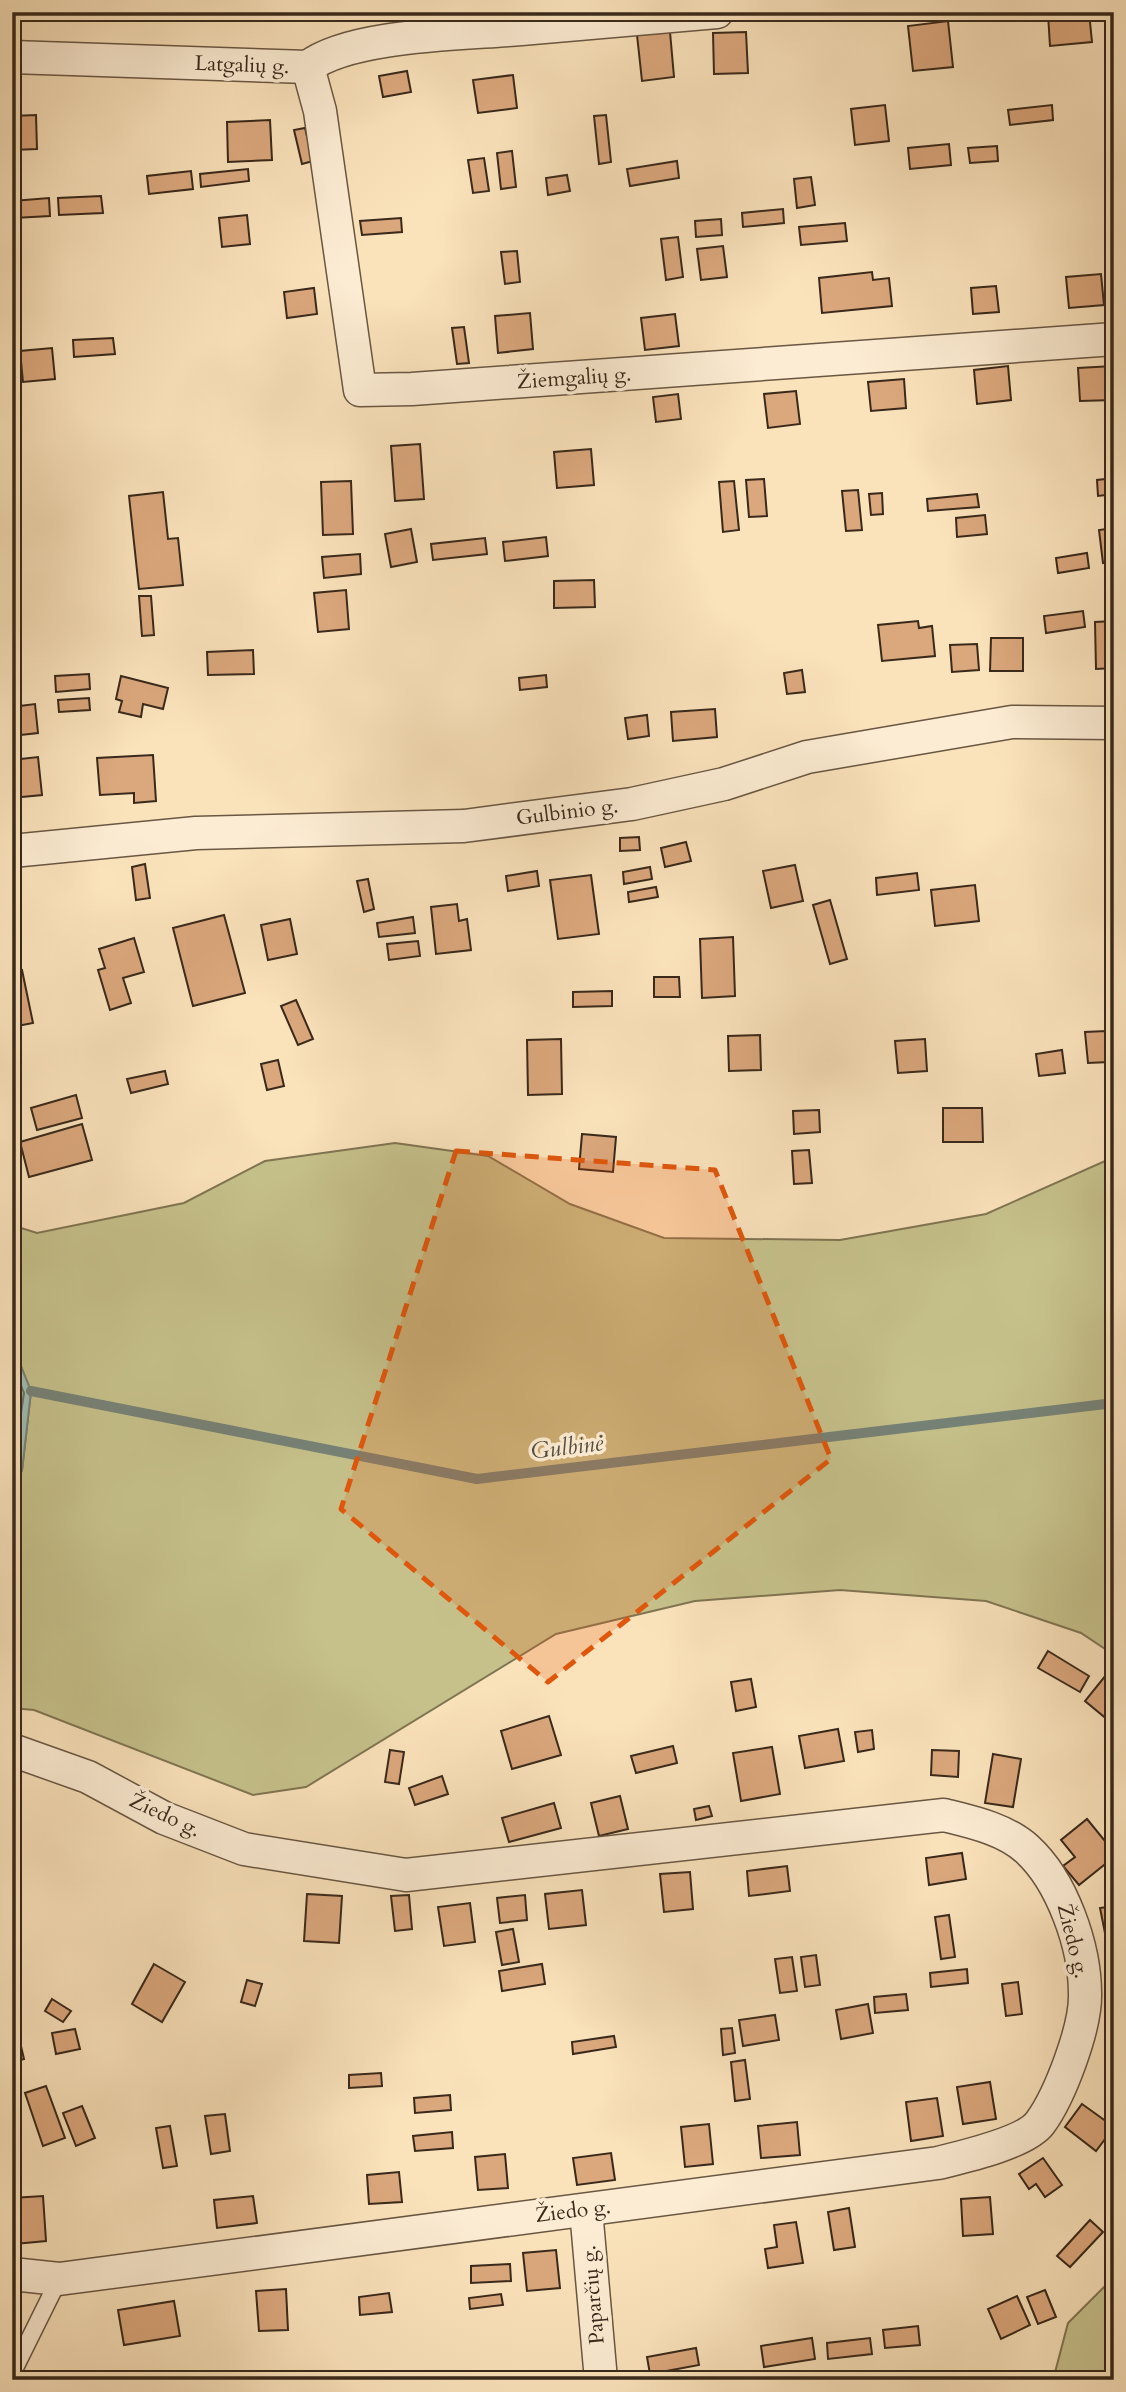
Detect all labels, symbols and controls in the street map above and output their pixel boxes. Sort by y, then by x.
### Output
street label: Latgalių g. [194,49,290,81]
street label: Žiemgalių g. [516,359,632,396]
street label: Gulbinio g. [514,791,620,833]
water label: Gulbinė [529,1427,605,1467]
street label: Žiedo g. [125,1785,206,1844]
street label: Žiedo g. [1050,1901,1097,1981]
street label: Žiedo g. [534,2191,612,2230]
street label: Paparčių g. [574,2244,612,2346]

